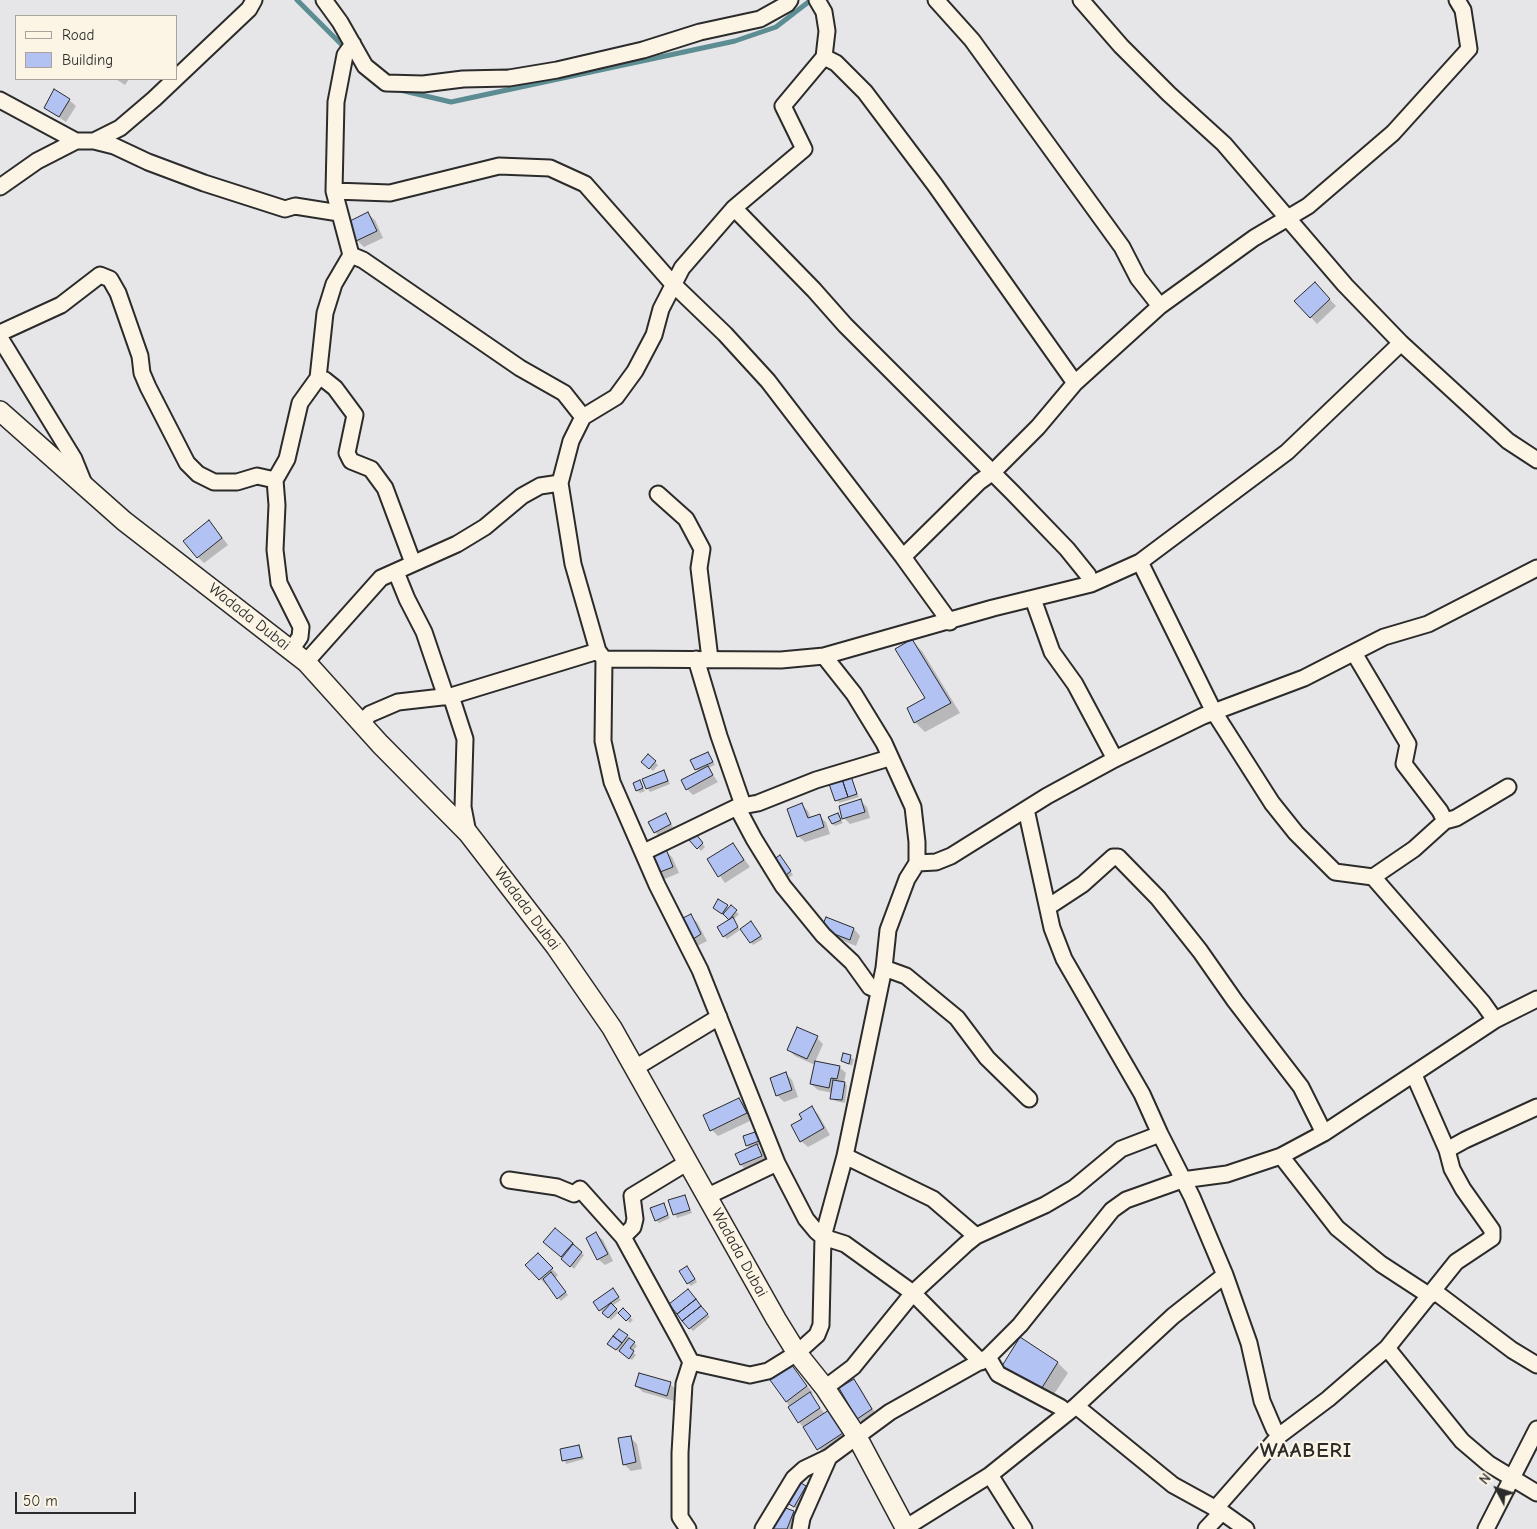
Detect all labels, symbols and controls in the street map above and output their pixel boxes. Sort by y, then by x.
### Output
legend [15,15,178,80]
text: Road [62,26,94,44]
text: Building [62,51,113,69]
street label: Wadada Dubai [204,579,294,655]
street label: Wadada Dubai [490,864,564,954]
street label: Wadada Dubai [707,1205,771,1301]
district label: WAABERI [1259,1438,1353,1464]
north arrow [1472,1464,1522,1514]
text: N [1476,1470,1495,1488]
scale bar [18,1482,139,1514]
text: 50 m [23,1492,58,1510]

